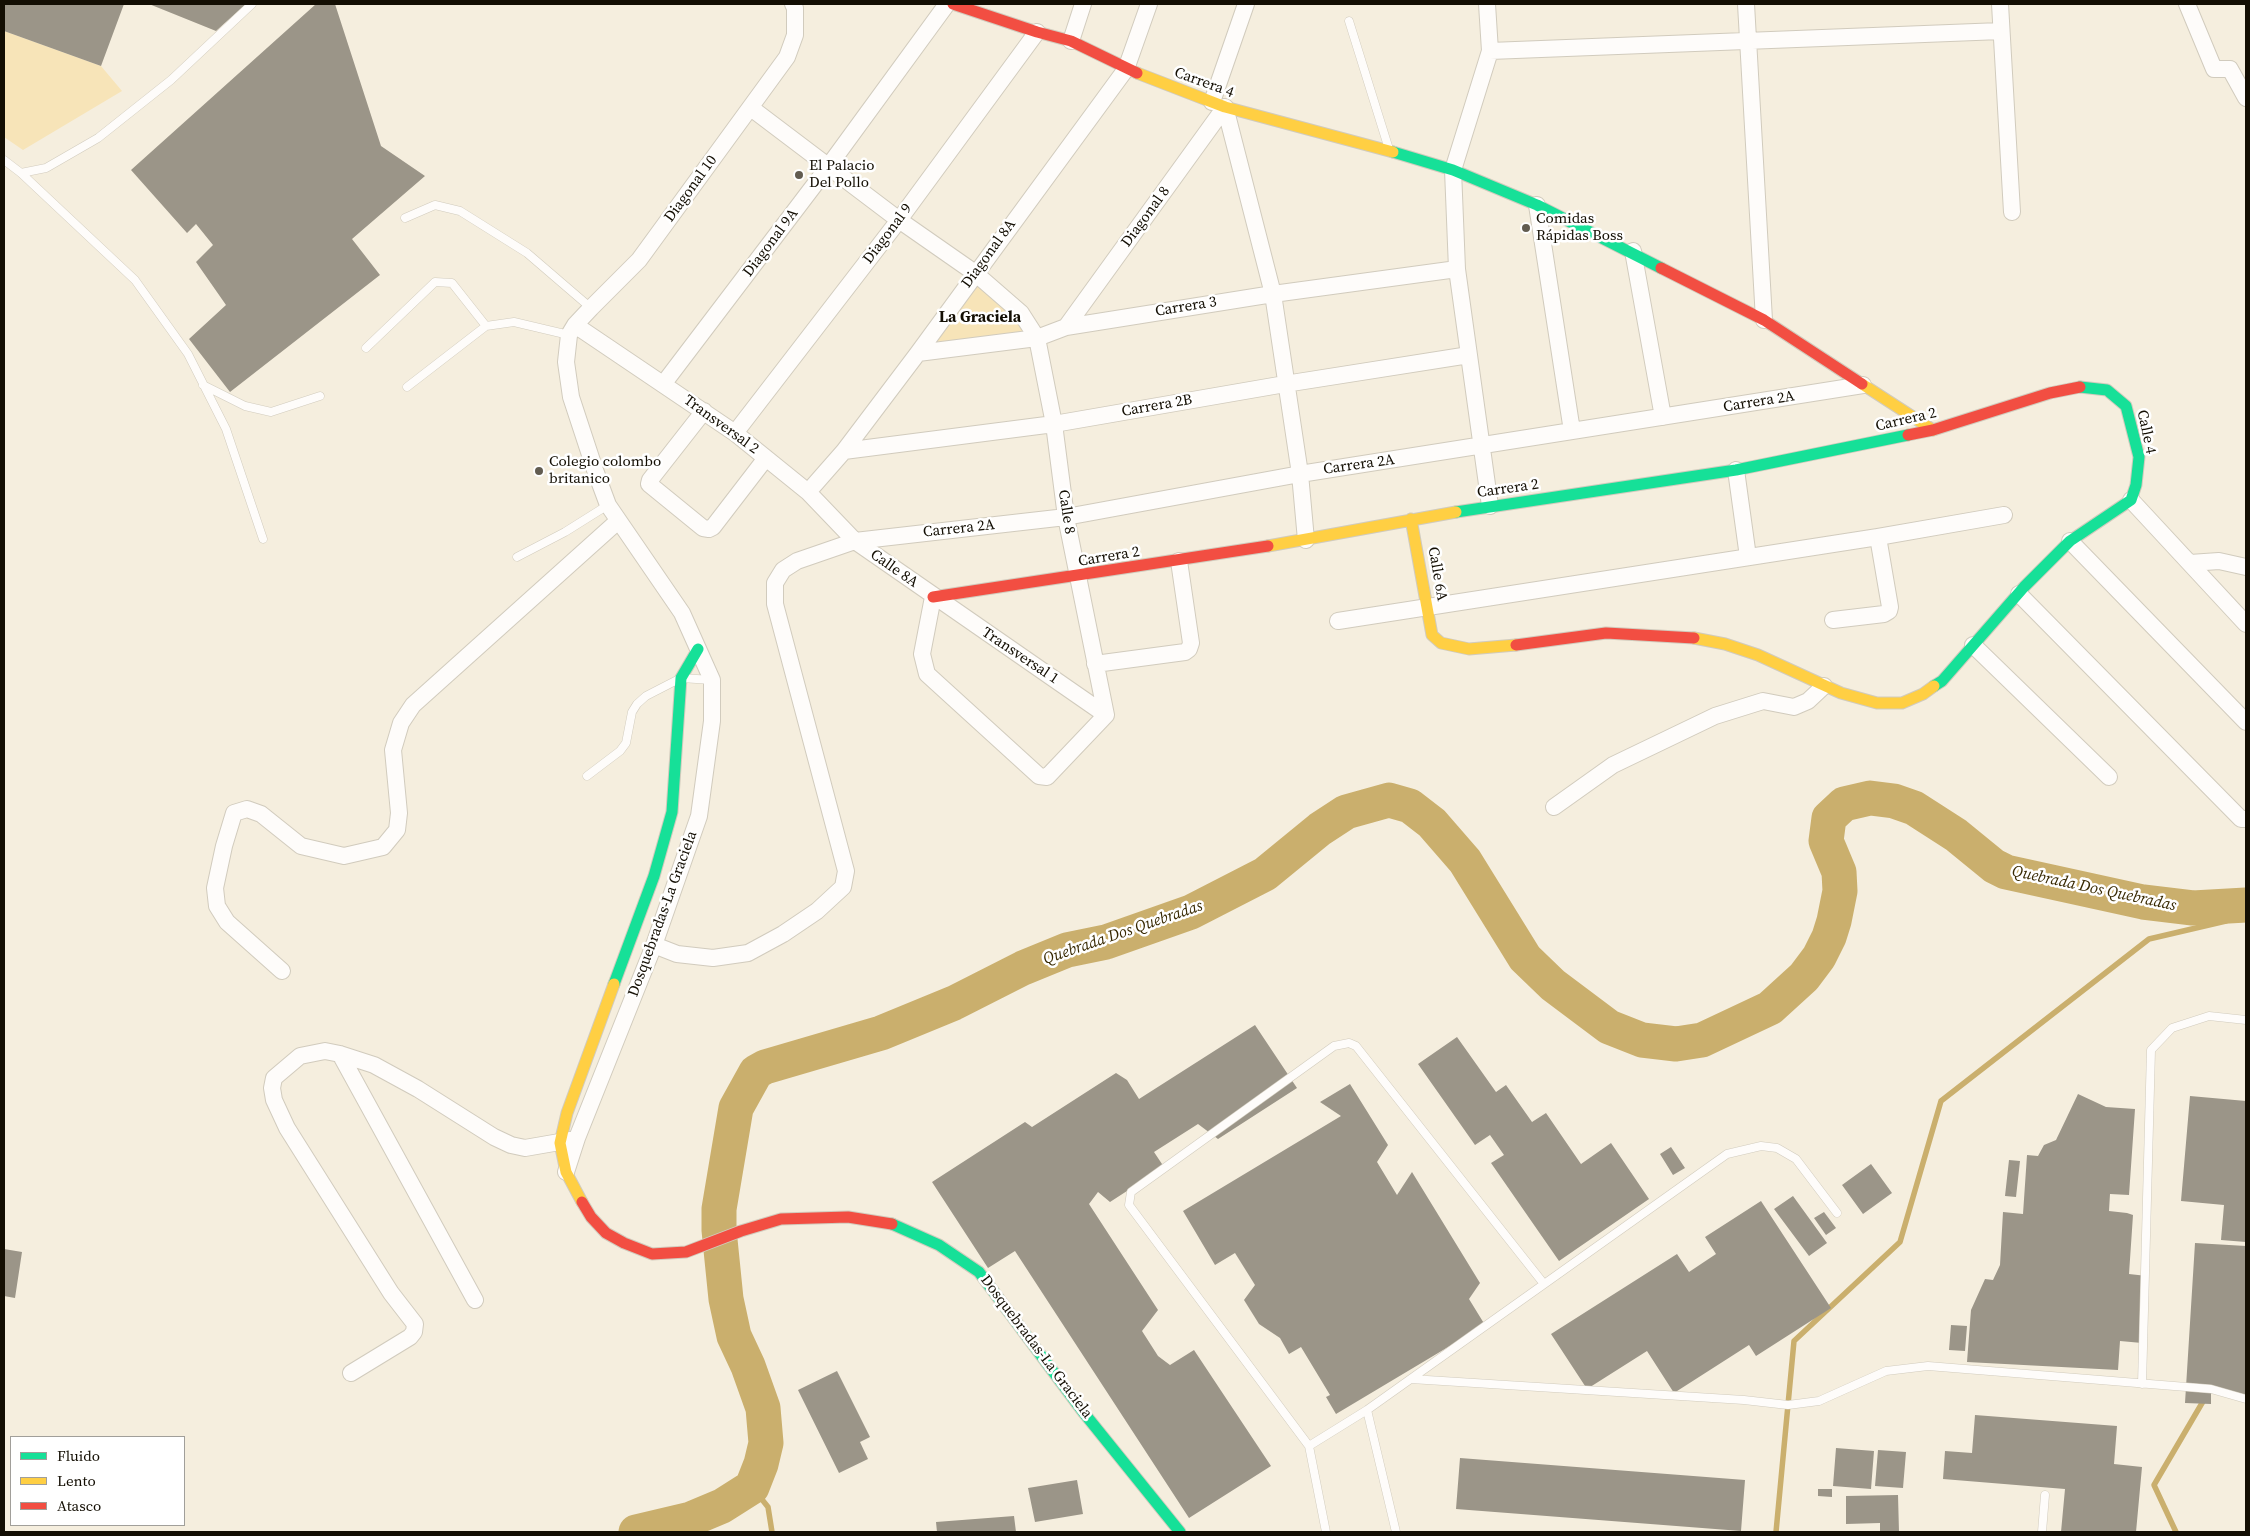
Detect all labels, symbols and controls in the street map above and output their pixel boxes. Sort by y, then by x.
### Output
street label: Carrera 4 [1172,64,1236,102]
street label: Diagonal 10 [661,152,721,226]
place label: El Palacio Del Pollo [809,157,874,192]
marker: El Palacio Del Pollo [793,169,805,181]
street label: Diagonal 8 [1118,183,1174,251]
street label: Diagonal 9 [860,200,916,268]
street label: Diagonal 9A [740,205,802,281]
place label: Comidas Rápidas Boss [1536,210,1623,245]
street label: Diagonal 8A [958,216,1020,292]
marker: Comidas Rápidas Boss [1520,222,1532,234]
street label: Carrera 3 [1154,293,1218,321]
district label: La Graciela [939,308,1021,328]
street label: Carrera 2A [1722,387,1796,417]
street label: Carrera 2B [1120,391,1194,421]
street label: Transversal 2 [680,392,762,458]
street label: Carrera 2 [1874,404,1938,436]
street label: Calle 4 [2133,408,2159,456]
street label: Carrera 2A [1322,451,1396,479]
place label: Colegio colombo britanico [549,453,661,488]
marker: Colegio colombo britanico [533,465,545,477]
street label: Carrera 2 [1476,476,1540,502]
street label: Calle 8 [1054,489,1078,535]
street label: Carrera 2A [922,516,996,542]
street label: Carrera 2 [1077,543,1141,571]
street label: Calle 8A [866,546,922,592]
street label: Calle 6A [1423,546,1451,602]
street label: Transversal 1 [978,624,1062,688]
street label: Dosquebradas-La Graciela [625,829,701,999]
water label: Quebrada Dos Quebradas [2010,862,2178,916]
water label: Quebrada Dos Quebradas [1041,897,1205,969]
street label: Dosquebradas-La Graciela [976,1272,1096,1422]
legend [10,1436,185,1526]
text: Fluido [57,1445,100,1466]
text: Lento [57,1470,96,1491]
text: Atasco [57,1495,101,1516]

